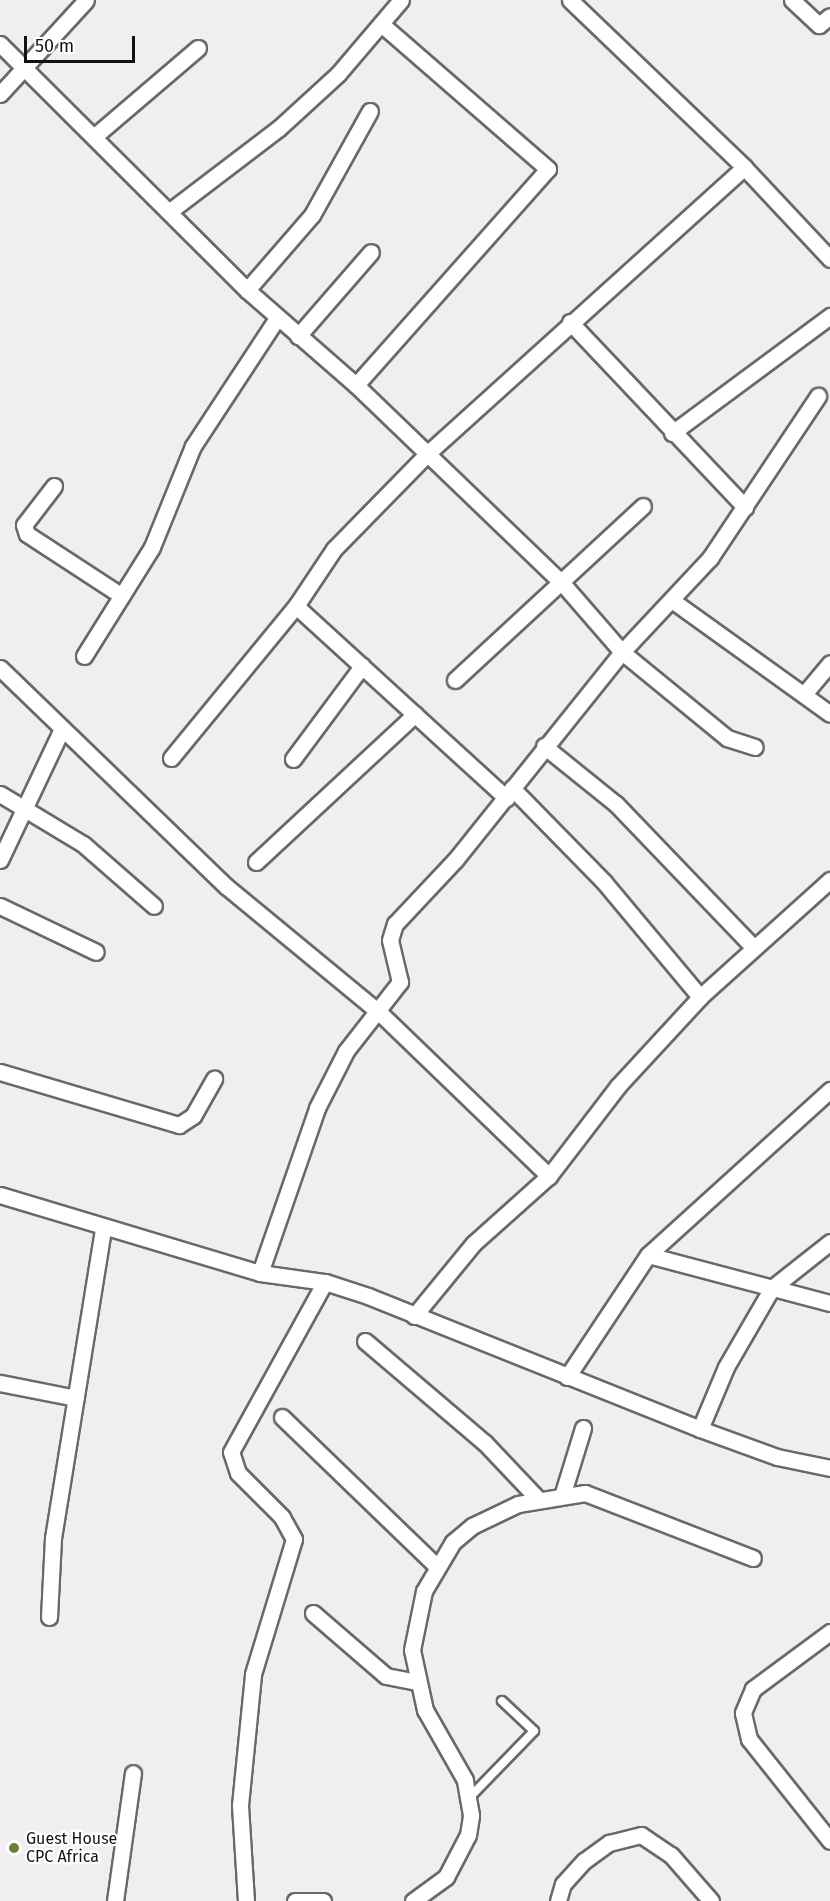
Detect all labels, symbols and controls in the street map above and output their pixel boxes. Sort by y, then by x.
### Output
scale bar [27,24,138,62]
text: 50 m [35,35,74,57]
place label: Guest House CPC Africa [26,1829,117,1867]
marker: Guest House CPC Africa [7,1841,21,1855]

